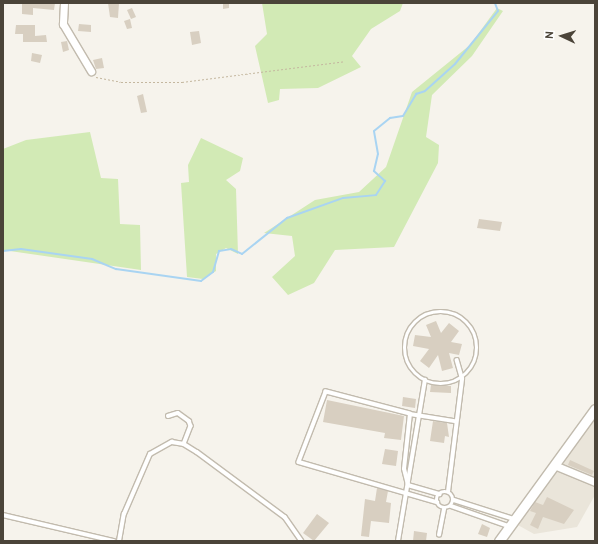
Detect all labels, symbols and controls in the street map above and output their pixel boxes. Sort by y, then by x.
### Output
north arrow [542,16,582,56]
text: N [543,31,557,40]

